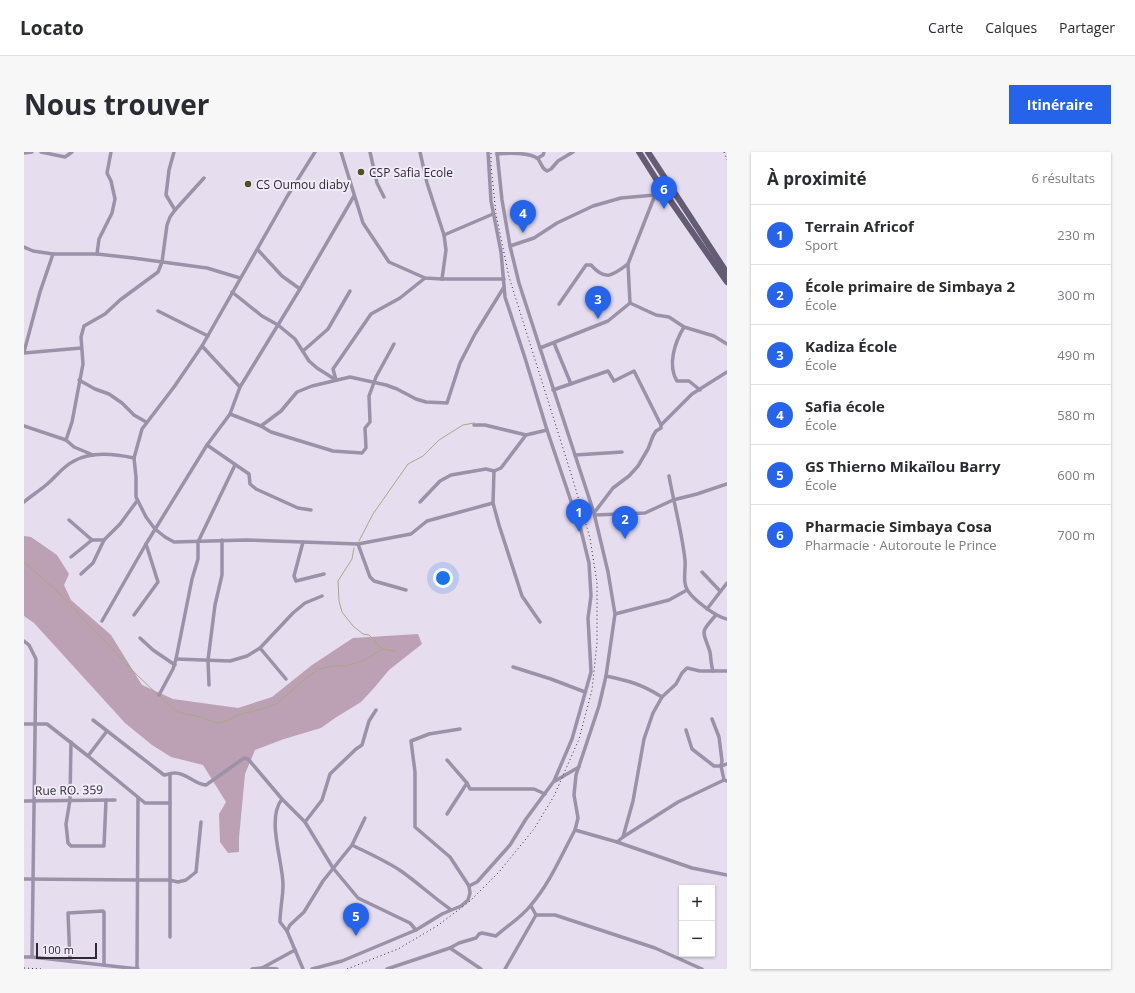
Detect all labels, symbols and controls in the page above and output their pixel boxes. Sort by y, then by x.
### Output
text: Locato [20,15,84,41]
text: Carte [928,18,963,37]
text: Calques [985,18,1037,37]
text: Partager [1059,18,1115,37]
text: Nous trouver [24,85,210,123]
button: Itinéraire [1009,85,1111,124]
place label: CSP Safia Ecole [369,164,453,181]
marker: CSP Safia Ecole [356,167,366,177]
text: À proximité [767,167,866,190]
text: 6 résultats [1031,169,1095,187]
place label: CS Oumou diaby [256,176,350,193]
pin: 6 [651,176,677,209]
marker: CS Oumou diaby [243,179,253,189]
pin: 4 [510,200,536,233]
text: Terrain Africof [805,216,914,236]
text: 1 [776,226,784,244]
text: 230 m [1057,226,1095,244]
text: Sport [805,236,838,254]
text: École primaire de Simbaya 2 [805,276,1015,296]
pin: 3 [585,286,611,319]
text: 2 [776,286,784,304]
text: 300 m [1057,286,1095,304]
text: École [805,296,837,314]
text: Kadiza École [805,336,897,356]
text: 3 [776,346,784,364]
text: 490 m [1057,346,1095,364]
text: École [805,356,837,374]
text: Safia école [805,396,885,416]
text: 4 [776,406,784,424]
text: 580 m [1057,406,1095,424]
text: École [805,416,837,434]
text: GS Thierno Mikaïlou Barry [805,456,1000,476]
text: 5 [776,466,784,484]
text: 600 m [1057,466,1095,484]
text: École [805,476,837,494]
pin: 1 [566,499,592,532]
pin: 2 [612,506,638,539]
text: Pharmacie Simbaya Cosa [805,516,992,536]
text: 6 [776,526,784,544]
text: 700 m [1057,526,1095,544]
text: Pharmacie · Autoroute le Prince [805,536,997,554]
your location [433,568,453,588]
street label: Rue RO. 359 [35,781,103,799]
map controls [679,885,715,957]
button: + [679,885,715,921]
pin: 5 [343,903,369,936]
button: − [679,921,715,957]
scale bar [36,941,97,960]
text: 100 m [42,942,74,957]

